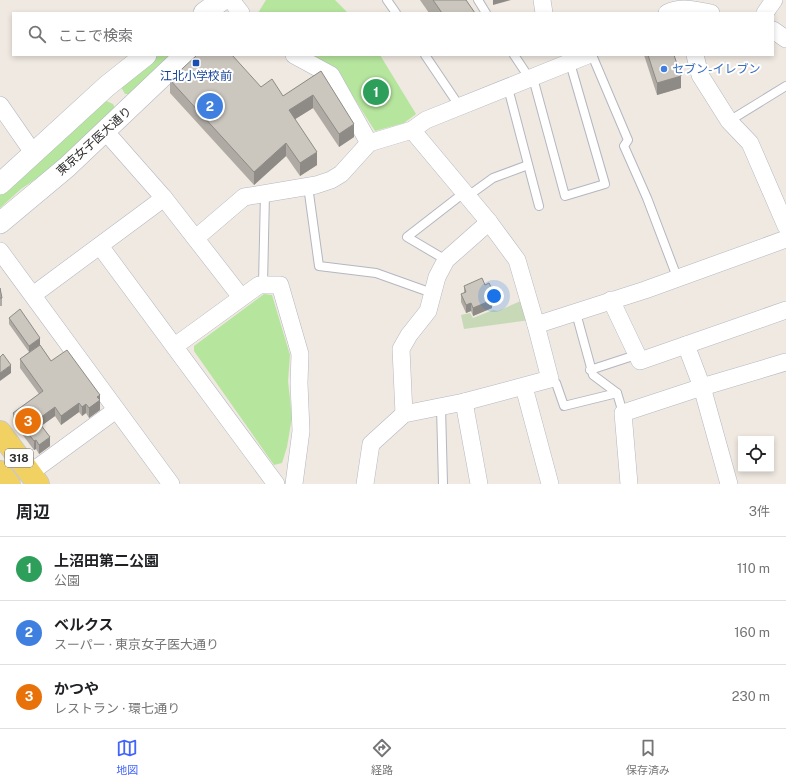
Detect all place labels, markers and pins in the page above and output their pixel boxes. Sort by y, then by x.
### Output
marker: 江北小学校前 [191,58,201,68]
place label: セブン-イレブン [672,62,761,76]
marker: セブン-イレブン [659,64,669,74]
place label: 江北小学校前 [160,69,232,83]
pin: 1 [363,77,389,107]
pin: 2 [197,91,223,121]
pin: 3 [15,406,41,436]

